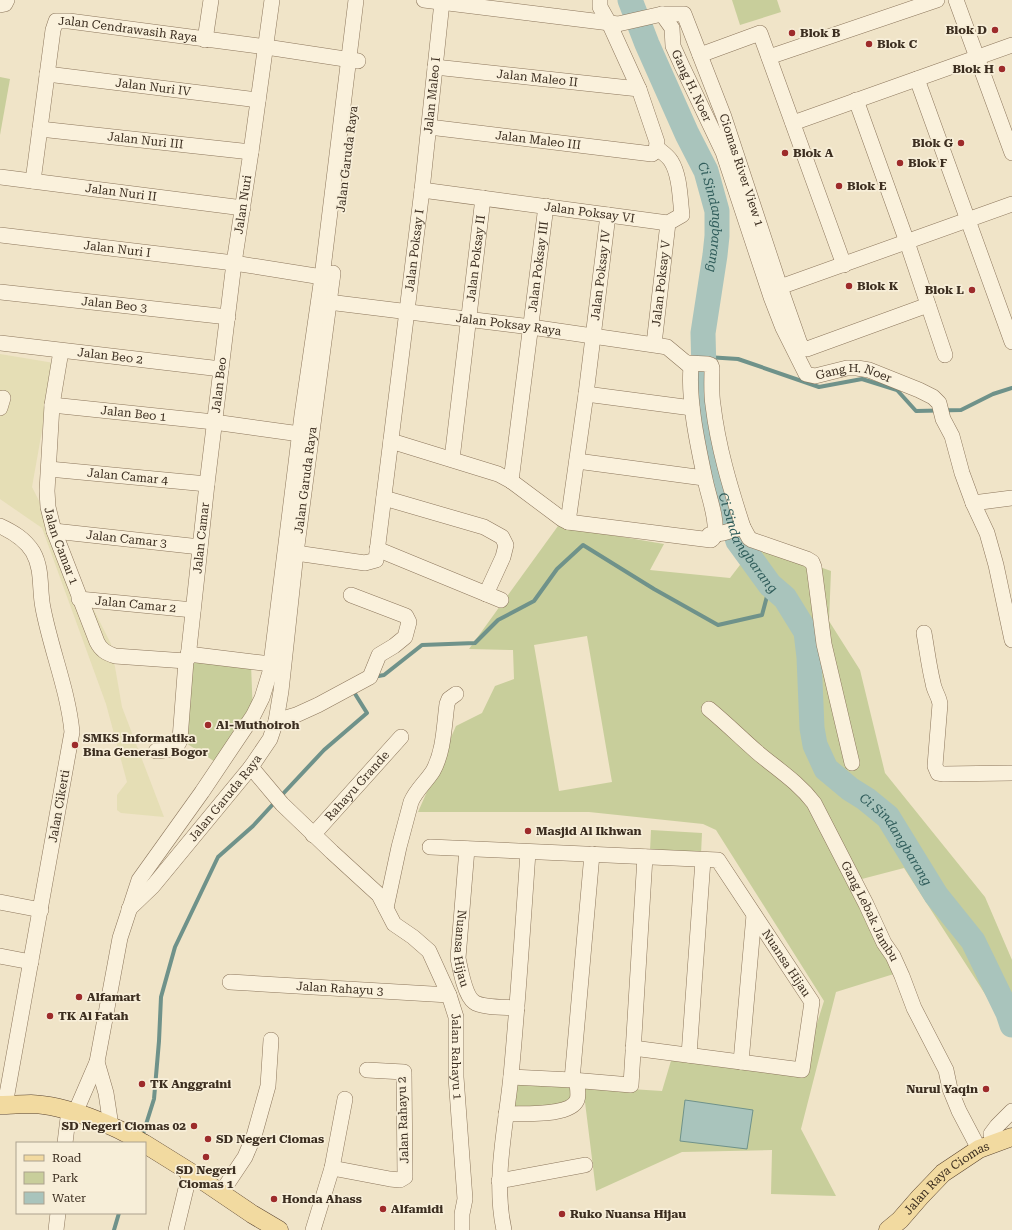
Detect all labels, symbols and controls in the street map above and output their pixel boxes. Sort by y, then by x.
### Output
street label: Jalan Cendrawasih Raya [58,14,199,45]
place label: Blok D [946,23,987,37]
marker: Blok D [990,25,1000,35]
place label: Blok B [800,26,841,40]
marker: Blok B [787,28,797,38]
place label: Blok C [877,37,918,51]
marker: Blok C [864,39,874,49]
street label: Gang H. Noer [669,47,715,124]
street label: Jalan Maleo I [421,56,443,135]
place label: Blok H [952,62,994,76]
marker: Blok H [997,64,1007,74]
street label: Jalan Maleo II [496,67,579,89]
street label: Jalan Nuri IV [115,76,192,99]
street label: Jalan Garuda Raya [334,104,361,213]
street label: Ciomas River View 1 [716,112,767,229]
street label: Jalan Maleo III [495,128,582,152]
street label: Jalan Nuri III [107,129,184,152]
place label: Blok G [912,136,954,150]
marker: Blok G [956,138,966,148]
place label: Blok A [793,146,834,160]
marker: Blok A [780,148,790,158]
place label: Blok F [908,156,948,170]
marker: Blok F [895,158,905,168]
water label: Ci Sindangbarang [695,159,725,274]
street label: Jalan Nuri [231,174,254,235]
place label: Blok E [847,179,887,193]
street label: Jalan Nuri II [84,181,158,204]
marker: Blok E [834,181,844,191]
street label: Jalan Poksay VI [543,199,636,225]
street label: Jalan Poksay I [402,209,427,292]
street label: Jalan Poksay II [464,214,488,303]
street label: Jalan Poksay III [526,220,551,313]
street label: Jalan Poksay IV [588,228,613,321]
street label: Jalan Nuri I [83,238,151,260]
street label: Jalan Poksay V [649,239,673,327]
place label: Blok K [857,279,899,293]
marker: Blok K [844,281,854,291]
place label: Blok L [925,283,964,297]
marker: Blok L [967,285,977,295]
street label: Jalan Beo 3 [81,294,148,315]
street label: Jalan Poksay Raya [455,311,563,338]
street label: Jalan Beo 2 [77,345,144,367]
street label: Jalan Beo [209,356,229,414]
street label: Gang H. Noer [814,361,894,385]
street label: Jalan Beo 1 [100,403,167,424]
street label: Jalan Garuda Raya [292,425,320,534]
street label: Jalan Camar 4 [86,466,169,487]
water label: Ci Sindangbarang [716,491,781,596]
street label: Jalan Camar [190,502,212,574]
street label: Jalan Camar 1 [41,506,81,587]
street label: Jalan Camar 3 [85,528,168,550]
street label: Jalan Camar 2 [95,594,177,615]
place label: Al-Muthoiroh [216,718,299,732]
marker: Al-Muthoiroh [203,720,213,730]
place label: SMKS Informatika Bina Generasi Bogor [83,731,208,759]
marker: SMKS Informatika Bina Generasi Bogor [70,740,80,750]
street label: Rahayu Grande [322,748,392,824]
street label: Jalan Garuda Raya [186,752,265,844]
street label: Jalan Cikerti [46,768,72,844]
water label: Ci Sindangbarang [857,790,936,888]
place label: Masjid Al Ikhwan [536,824,641,838]
marker: Masjid Al Ikhwan [523,826,533,836]
street label: Gang Lebak Jambu [838,859,902,964]
street label: Nuansa Hijau [451,909,472,989]
street label: Nuansa Hijau [759,927,814,1000]
street label: Jalan Rahayu 3 [296,979,384,998]
place label: Alfamart [87,990,141,1004]
marker: Alfamart [74,992,84,1002]
place label: TK Al Fatah [58,1009,129,1023]
marker: TK Al Fatah [45,1011,55,1021]
street label: Jalan Rahayu 1 [448,1011,465,1101]
street label: Jalan Rahayu 2 [394,1076,412,1164]
place label: TK Anggraini [150,1077,231,1091]
marker: TK Anggraini [137,1079,147,1089]
place label: Nurul Yaqin [906,1082,978,1096]
marker: Nurul Yaqin [981,1084,991,1094]
place label: SD Negeri Ciomas 02 [61,1119,186,1133]
marker: SD Negeri Ciomas 02 [189,1121,199,1131]
place label: SD Negeri Ciomas [216,1132,324,1146]
marker: SD Negeri Ciomas [203,1134,213,1144]
street label: Jalan Raya Ciomas [901,1139,991,1218]
legend [16,1142,146,1214]
text: Road [52,1151,82,1165]
marker: SD Negeri Ciomas 1 [201,1152,211,1162]
place label: SD Negeri Ciomas 1 [176,1163,236,1191]
text: Park [52,1171,79,1185]
text: Water [52,1191,86,1205]
place label: Honda Ahass [282,1192,362,1206]
marker: Honda Ahass [269,1194,279,1204]
place label: Alfamidi [391,1202,443,1216]
marker: Alfamidi [378,1204,388,1214]
place label: Ruko Nuansa Hijau [570,1207,686,1221]
marker: Ruko Nuansa Hijau [557,1209,567,1219]

